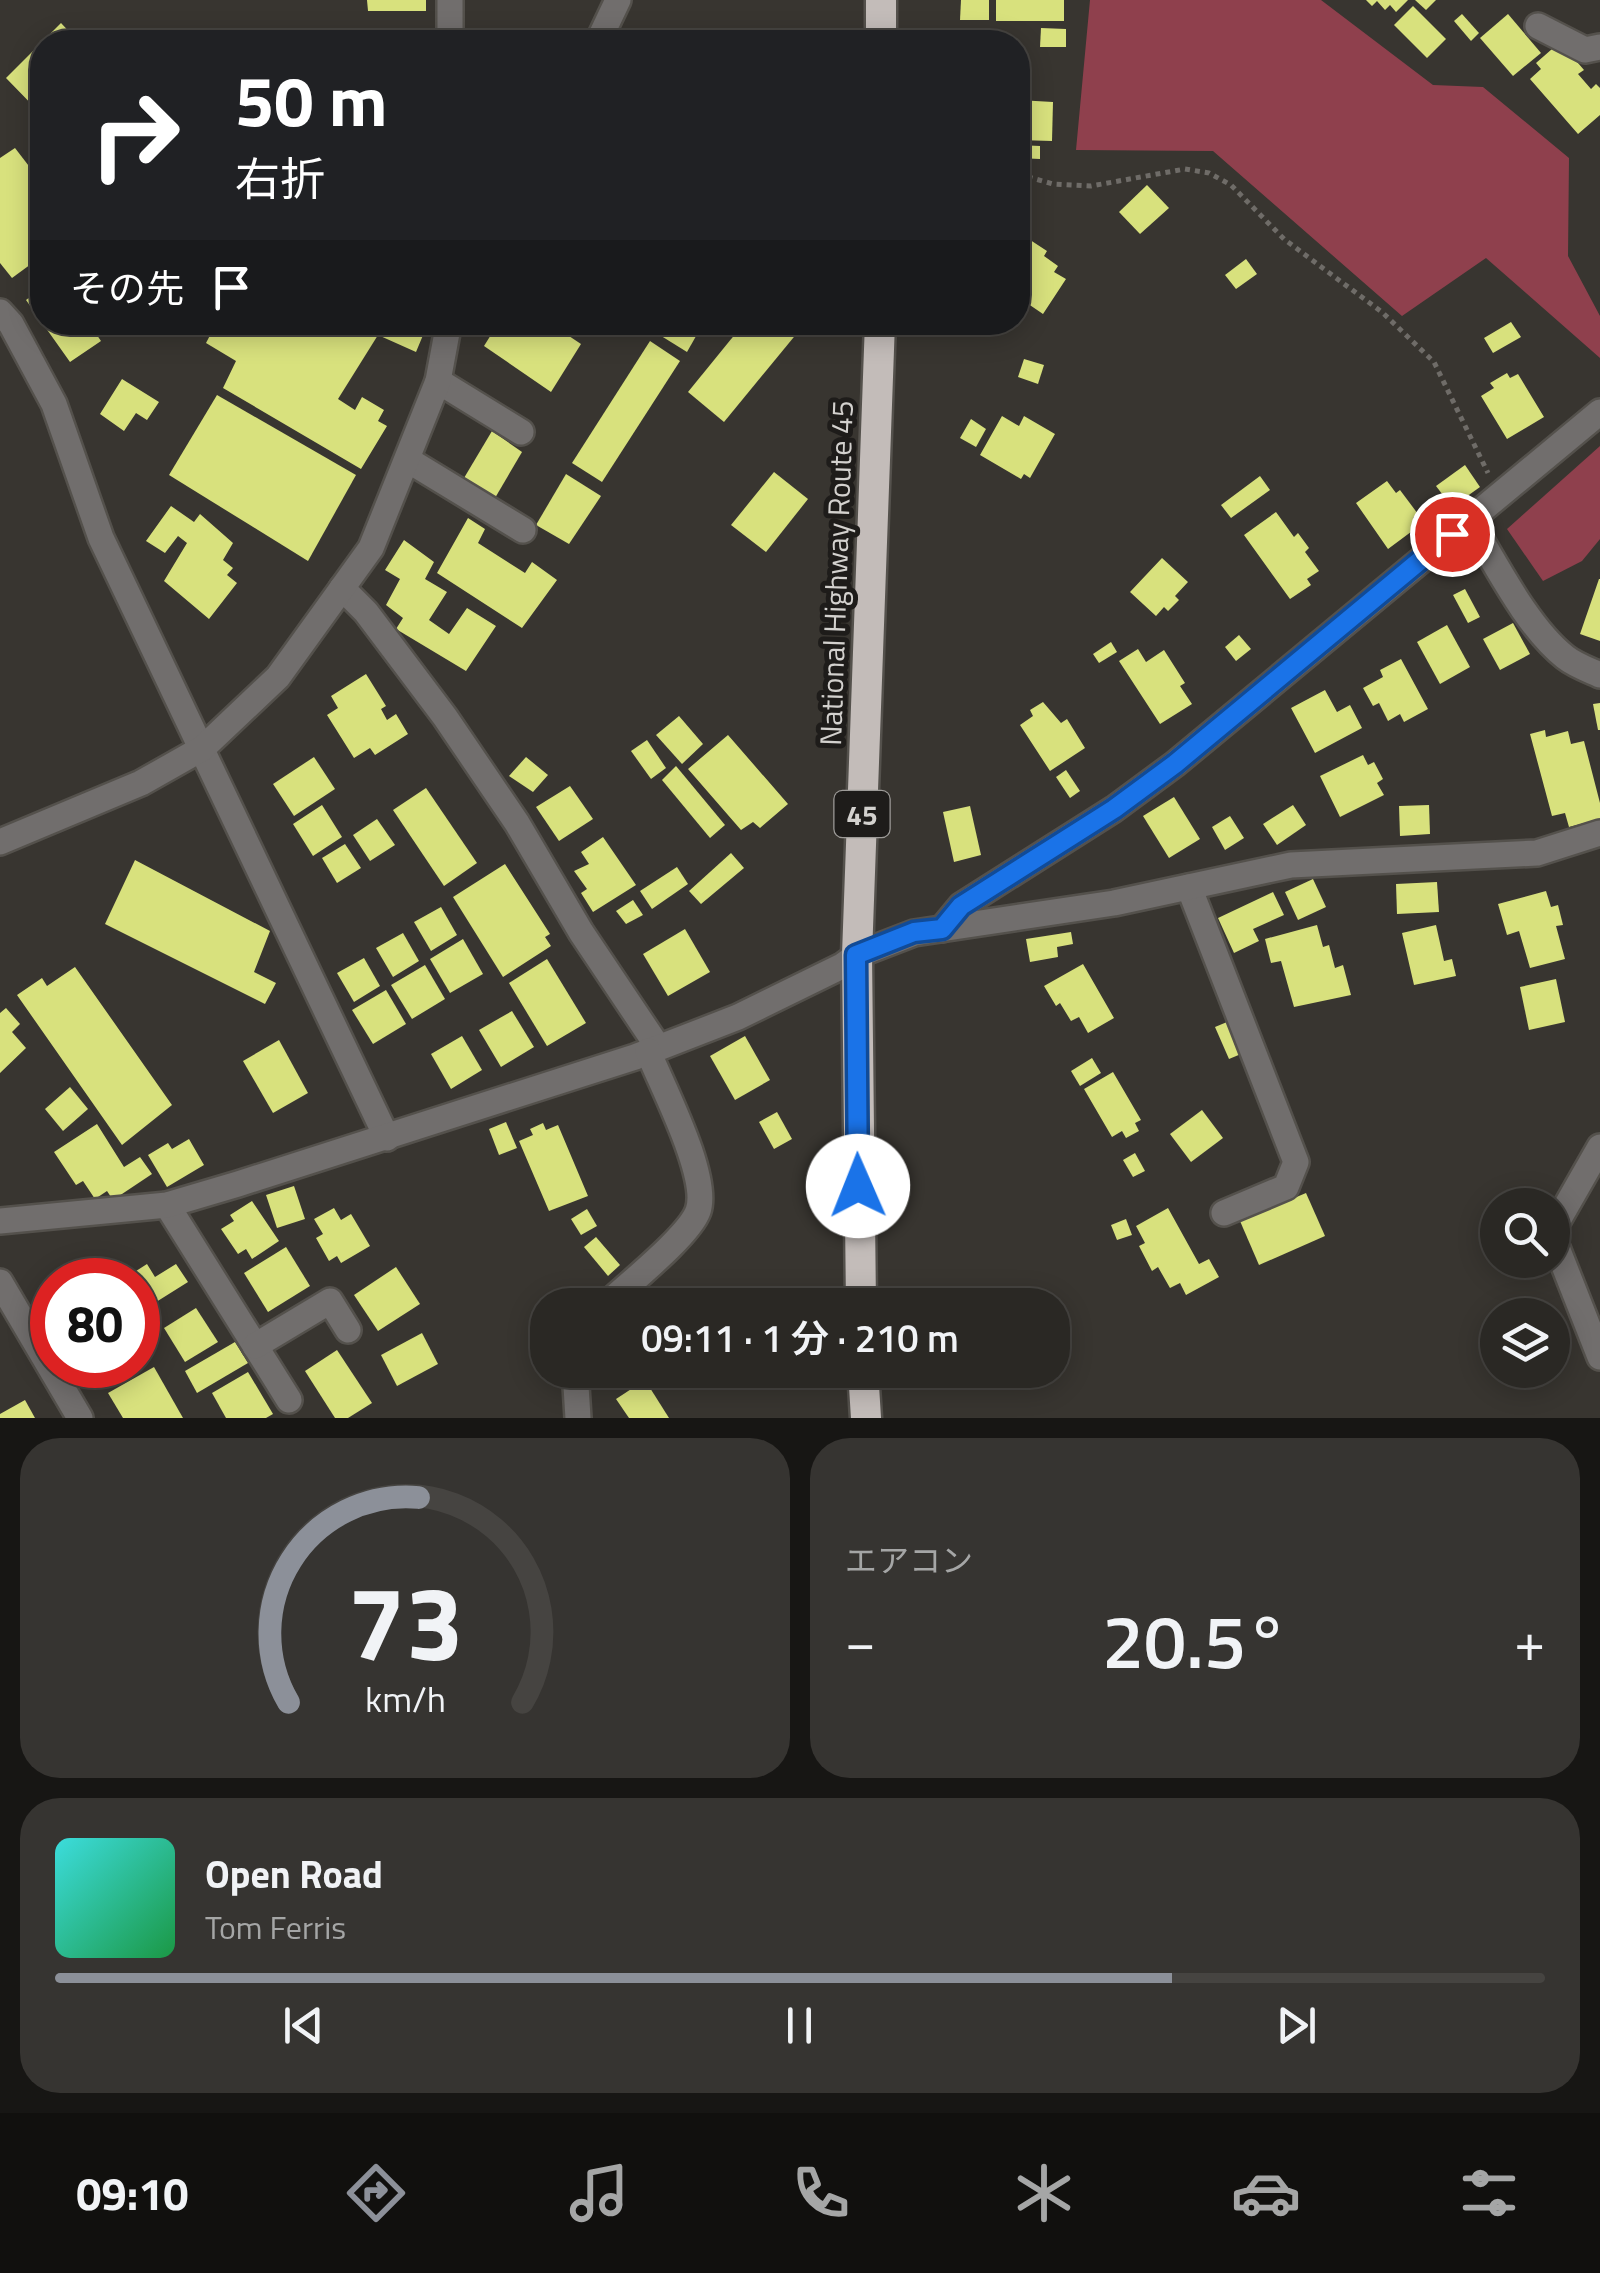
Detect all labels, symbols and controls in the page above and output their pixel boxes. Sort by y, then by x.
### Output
text: 50 m [235,47,388,153]
icon: right [70,70,200,200]
text: 右折 [235,144,325,212]
text: その先 [70,259,184,317]
icon: arrive [204,260,259,315]
street label: National Highway Route 45 [807,399,865,747]
pin [1410,492,1495,577]
icon: arrive [1425,507,1480,562]
road number: 45 [834,791,890,837]
position arrow [806,1134,910,1238]
map controls [1480,1188,1570,1388]
button: search [1480,1188,1570,1278]
speed limit sign: 80 [30,1258,160,1388]
button: layers [1480,1298,1570,1388]
text: 09:11 · 1 分 · 210 m [641,1309,959,1367]
text: エアコン [845,1536,973,1584]
text: 73 [347,1542,463,1700]
text: 20.5° [1102,1583,1288,1697]
text: − [845,1599,876,1682]
text: + [1514,1599,1545,1682]
text: km/h [365,1671,445,1726]
text: Open Road [205,1845,383,1903]
text: Tom Ferris [205,1903,346,1951]
icon: previous [276,1998,331,2053]
icon: pause [772,1998,827,2053]
icon: next [1269,1998,1324,2053]
icon: directions [341,2158,411,2228]
icon: music [564,2158,634,2228]
icon: phone [786,2158,856,2228]
icon: climate [1009,2158,1079,2228]
icon: car [1231,2158,1301,2228]
icon: filters [1454,2158,1524,2228]
text: 09:10 [76,2159,189,2227]

